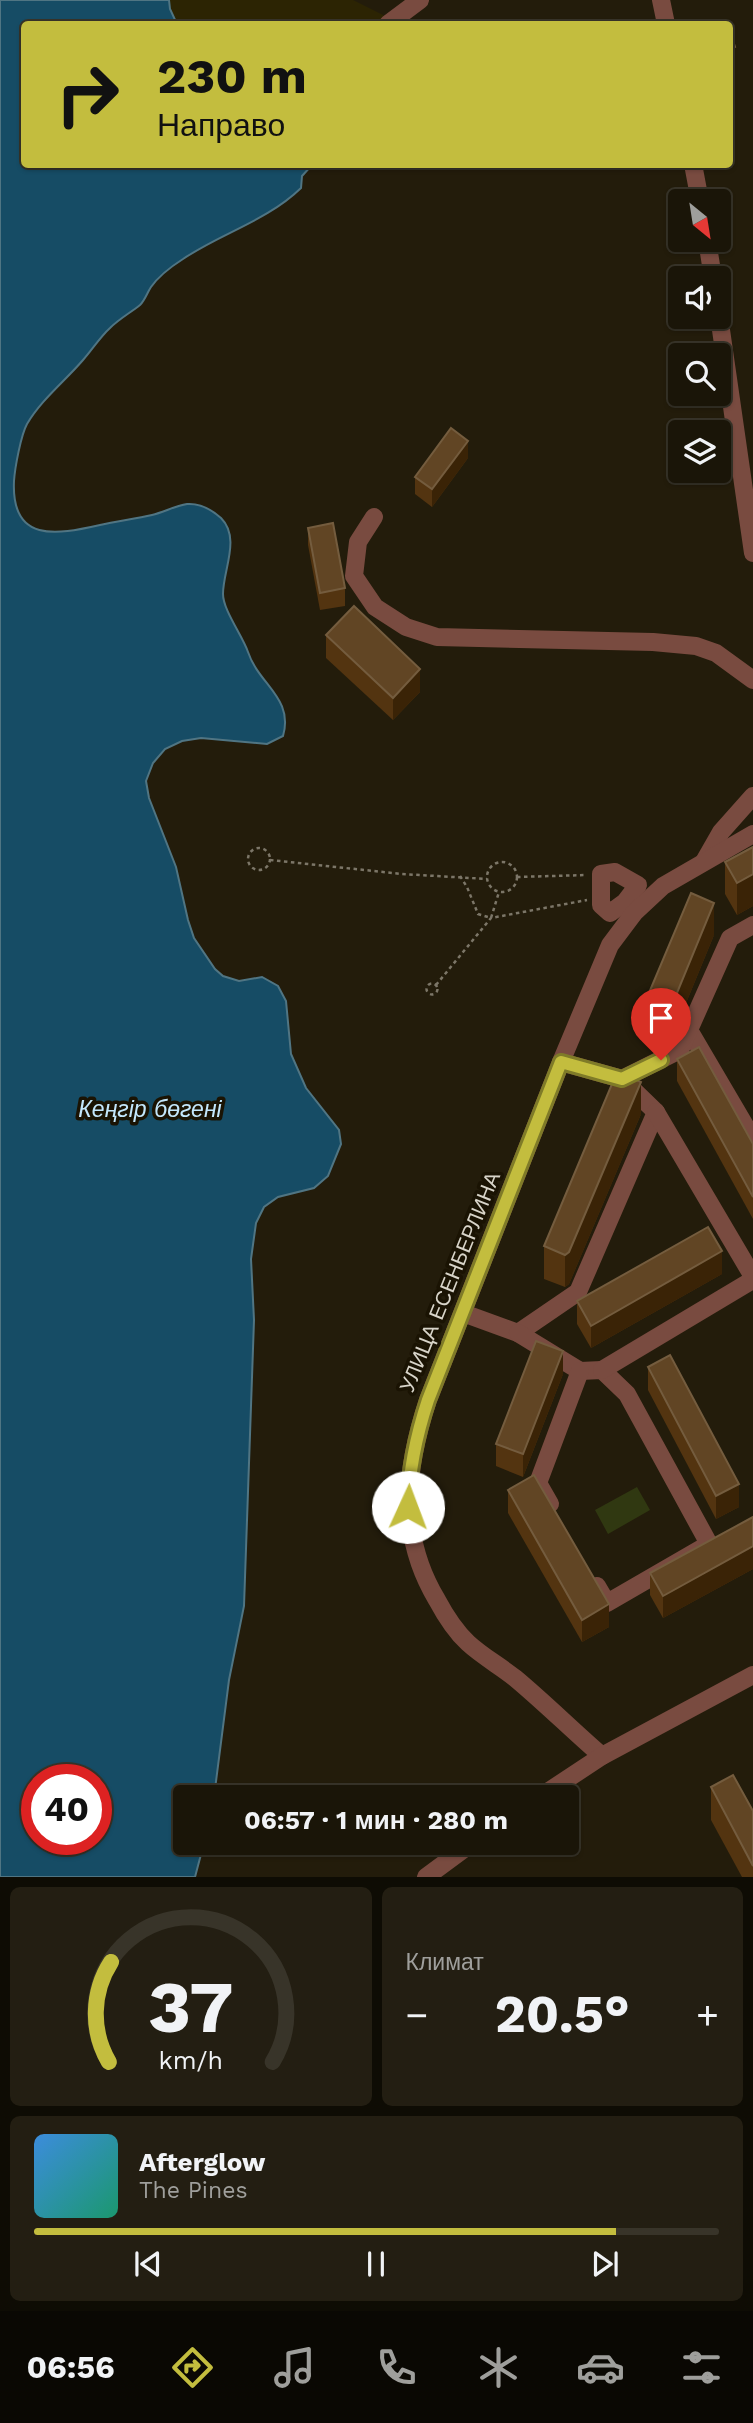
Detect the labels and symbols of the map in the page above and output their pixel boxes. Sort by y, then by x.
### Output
north arrow [668,189,732,252]
pin [631,988,691,1060]
water label: Кеңгір бөгені [78,1096,223,1123]
street label: УЛИЦА ЕСЕНБЕРЛИНА [394,1168,505,1396]
position arrow [371,1470,445,1544]
speed limit sign: 40 [21,1764,112,1855]

